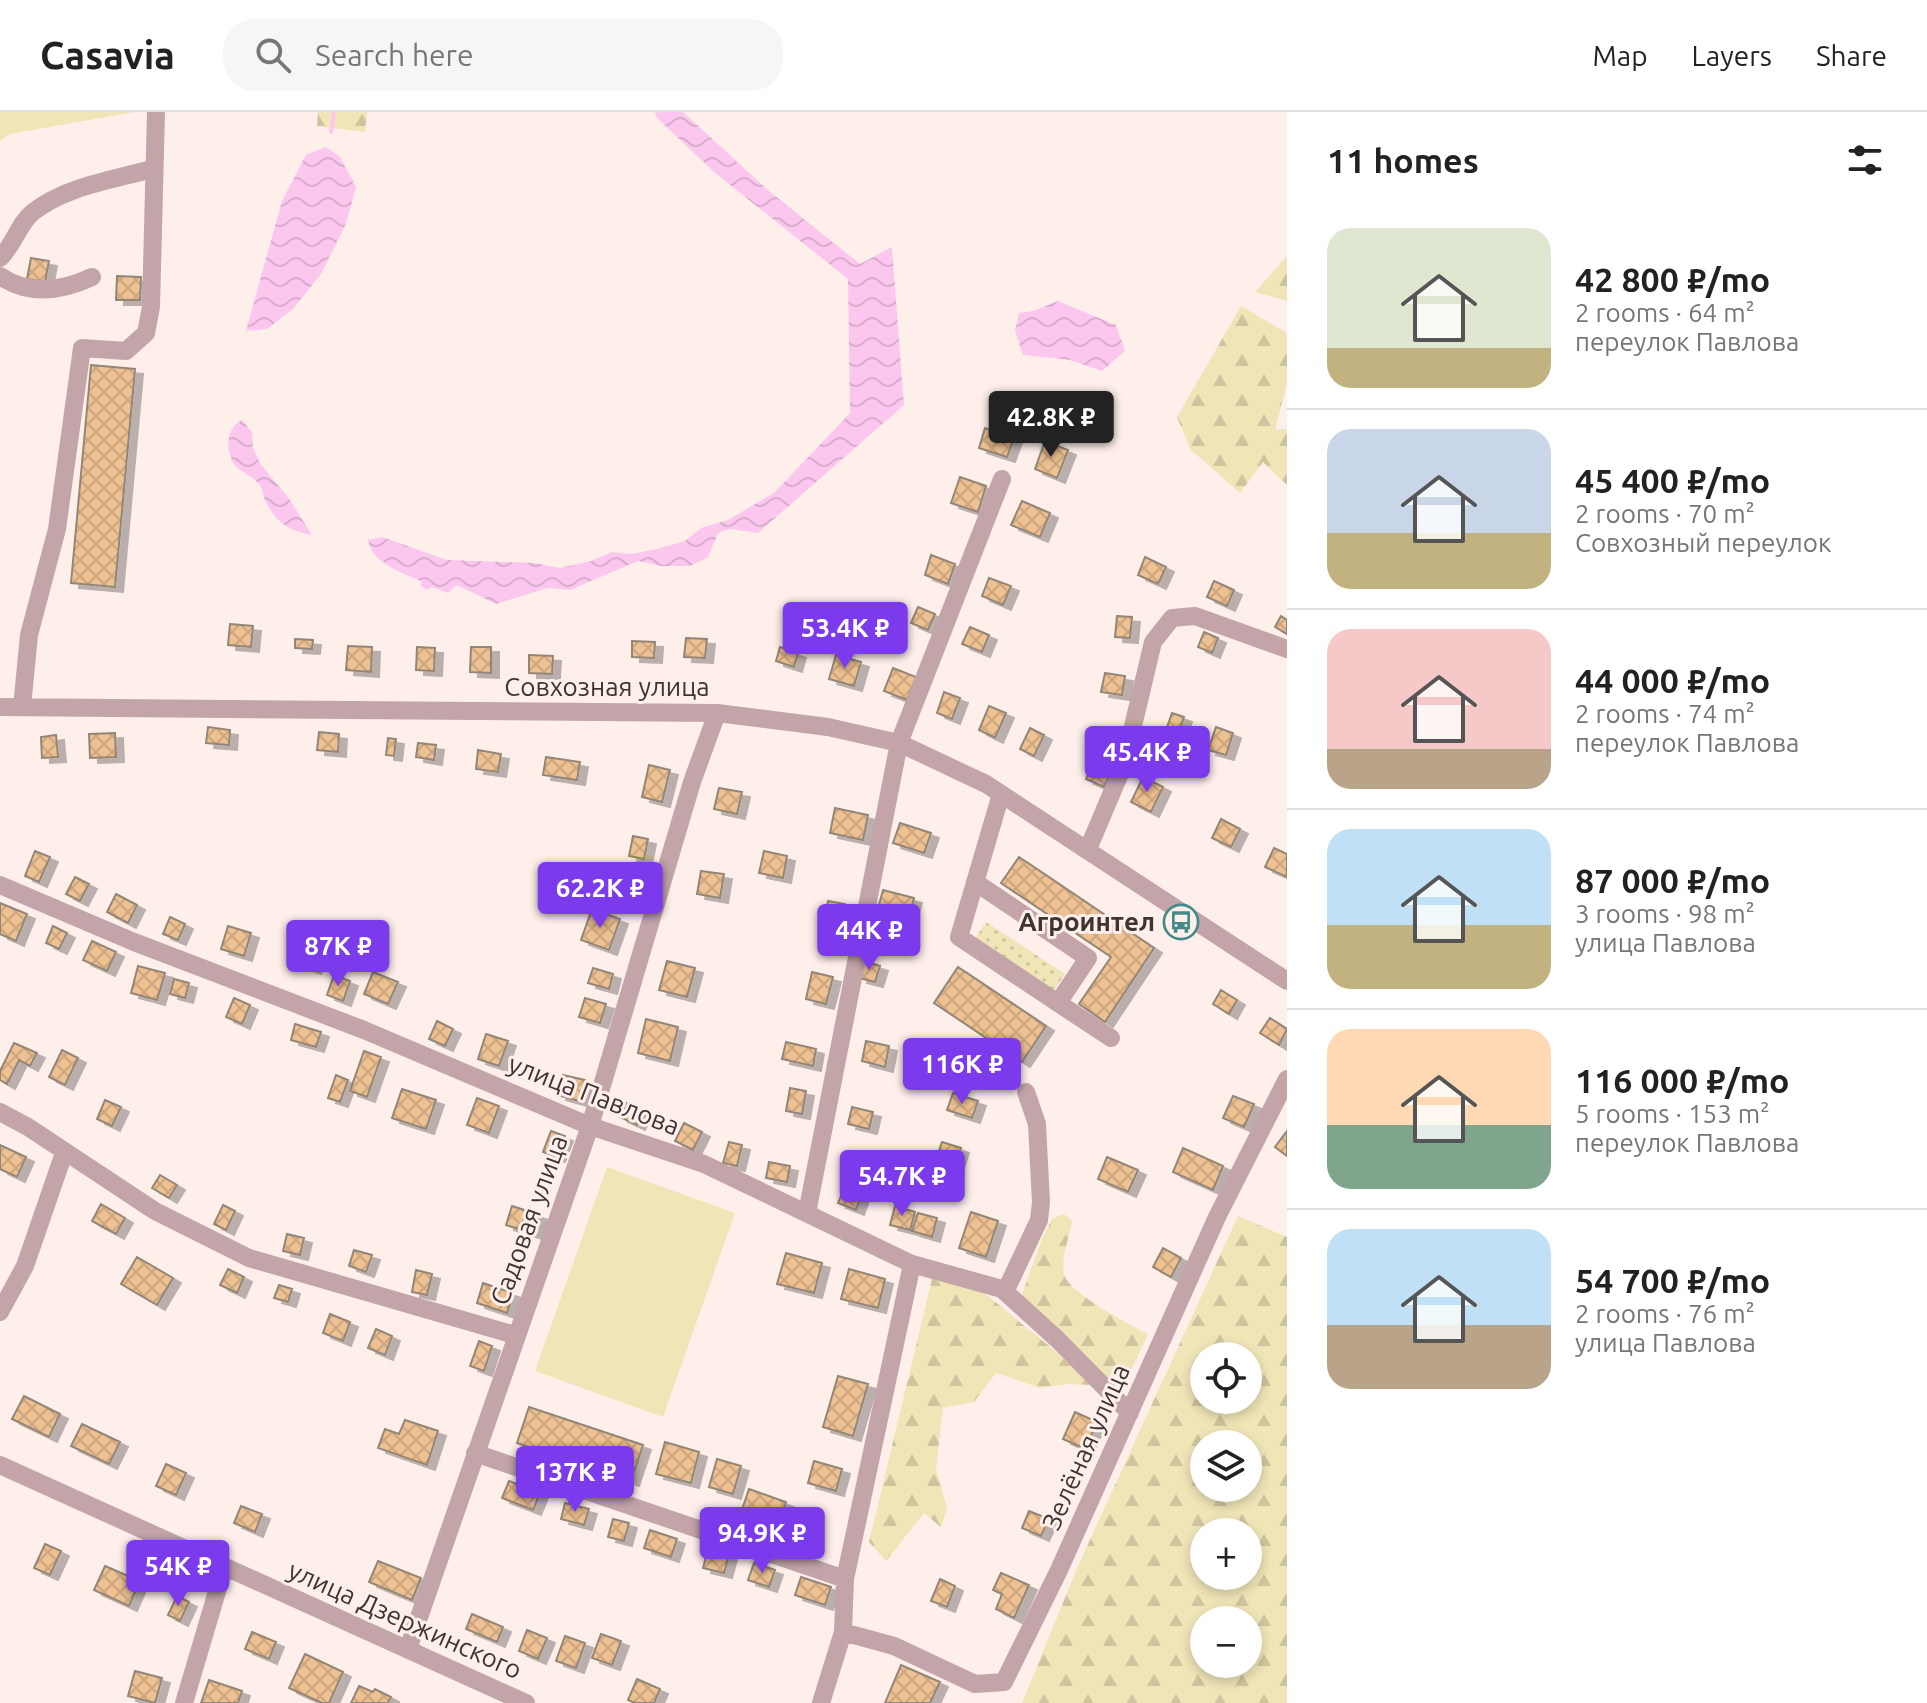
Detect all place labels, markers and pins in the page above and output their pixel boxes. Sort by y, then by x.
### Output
pin: 42.8K ₽ [977,391,1125,459]
pin: 53.4K ₽ [771,602,919,670]
pin: 45.4K ₽ [1073,726,1221,794]
pin: 62.2K ₽ [526,862,674,930]
bus stop icon: Агроинтел [1162,903,1200,941]
pin: 44K ₽ [813,904,925,972]
place label: Агроинтел [1019,907,1155,936]
pin: 87K ₽ [282,920,394,988]
pin: 116K ₽ [897,1038,1027,1106]
pin: 54.7K ₽ [828,1150,976,1218]
pin: 137K ₽ [510,1446,640,1514]
pin: 94.9K ₽ [688,1507,836,1575]
pin: 54K ₽ [122,1540,234,1608]

